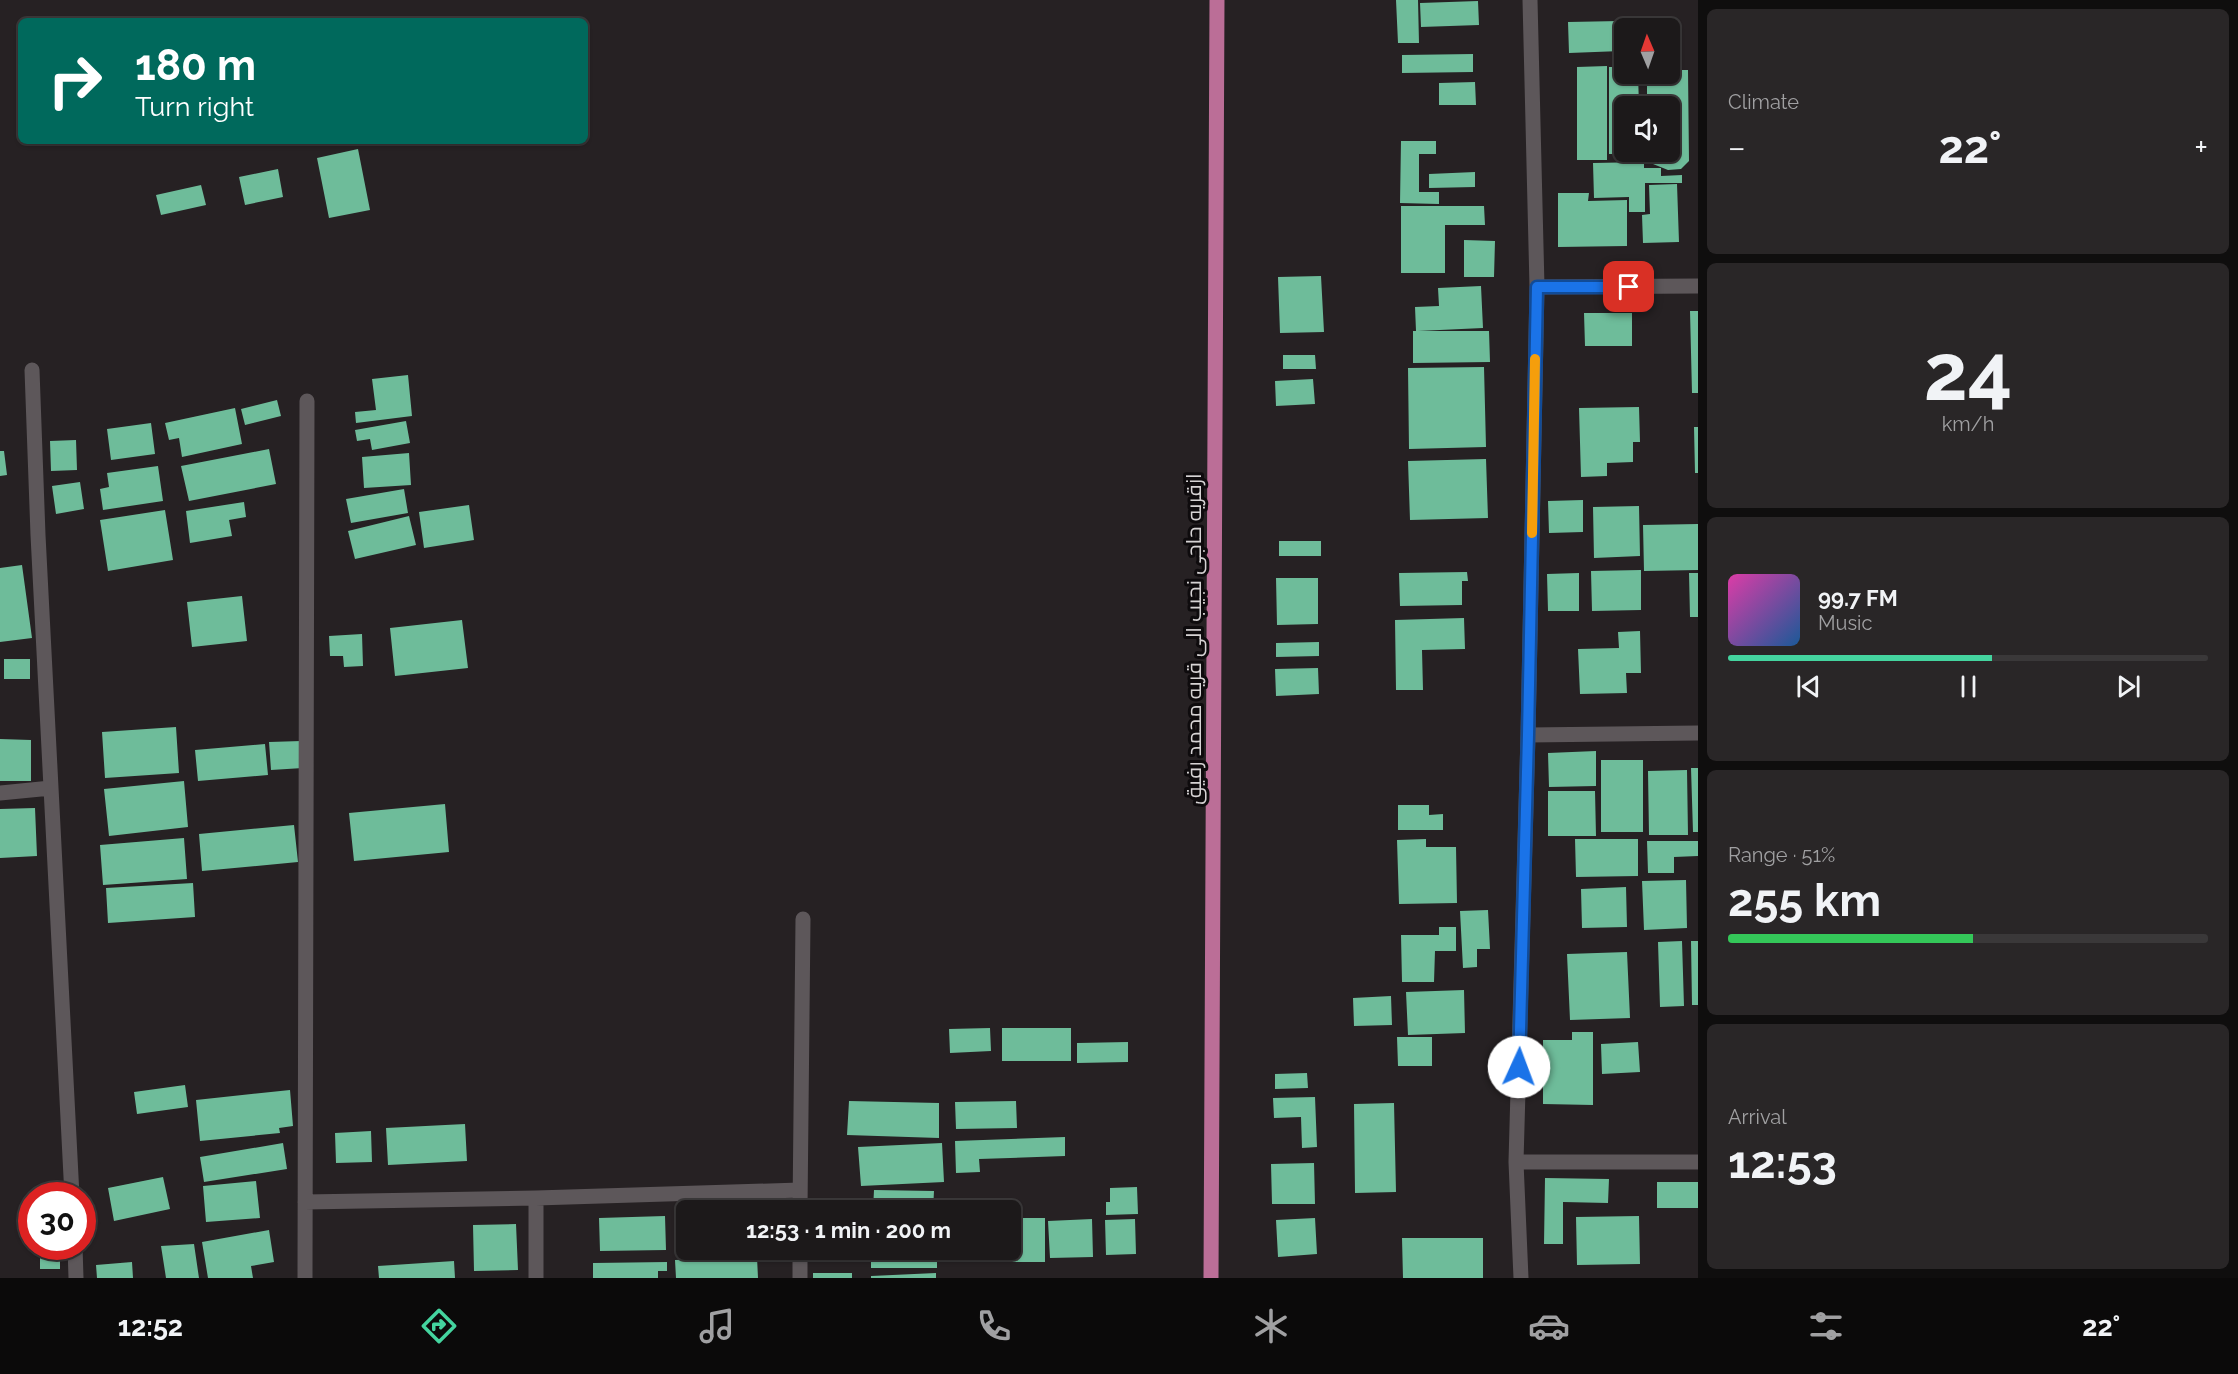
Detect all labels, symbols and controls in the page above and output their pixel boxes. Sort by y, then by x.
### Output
north arrow [1614,18,1680,84]
map controls [1614,18,1680,162]
text: 180 m [135,41,256,90]
icon: right [36,42,114,120]
text: Climate [1728,90,1799,114]
text: Turn right [135,91,254,122]
button: sound [1614,96,1680,162]
text: 22° [1938,121,2002,174]
text: − [1728,128,1746,167]
text: + [2194,128,2208,167]
pin [1603,261,1654,312]
icon: arrive [1612,270,1645,303]
text: 24 [1924,327,2012,418]
text: km/h [1942,412,1994,436]
street label: ازقریه حاجی نجیب الی قریه محمد رفیق [1181,473,1207,805]
text: 99.7 FM [1818,585,1898,611]
text: Music [1818,611,1872,635]
icon: previous [1792,670,1825,703]
icon: pause [1952,670,1985,703]
icon: next [2112,670,2145,703]
text: Range · 51% [1728,843,1835,867]
text: 255 km [1728,874,1881,927]
position arrow [1487,1035,1551,1099]
text: Arrival [1728,1105,1787,1129]
text: 12:53 [1728,1136,1837,1189]
speed limit sign: 30 [18,1182,96,1260]
text: 12:53 · 1 min · 200 m [746,1217,951,1243]
icon: directions [418,1305,460,1347]
icon: music [696,1305,738,1347]
icon: phone [973,1305,1015,1347]
icon: climate [1250,1305,1292,1347]
icon: car [1528,1305,1570,1347]
icon: filters [1805,1305,1847,1347]
text: 12:52 [118,1311,183,1342]
text: 22° [2082,1311,2120,1342]

